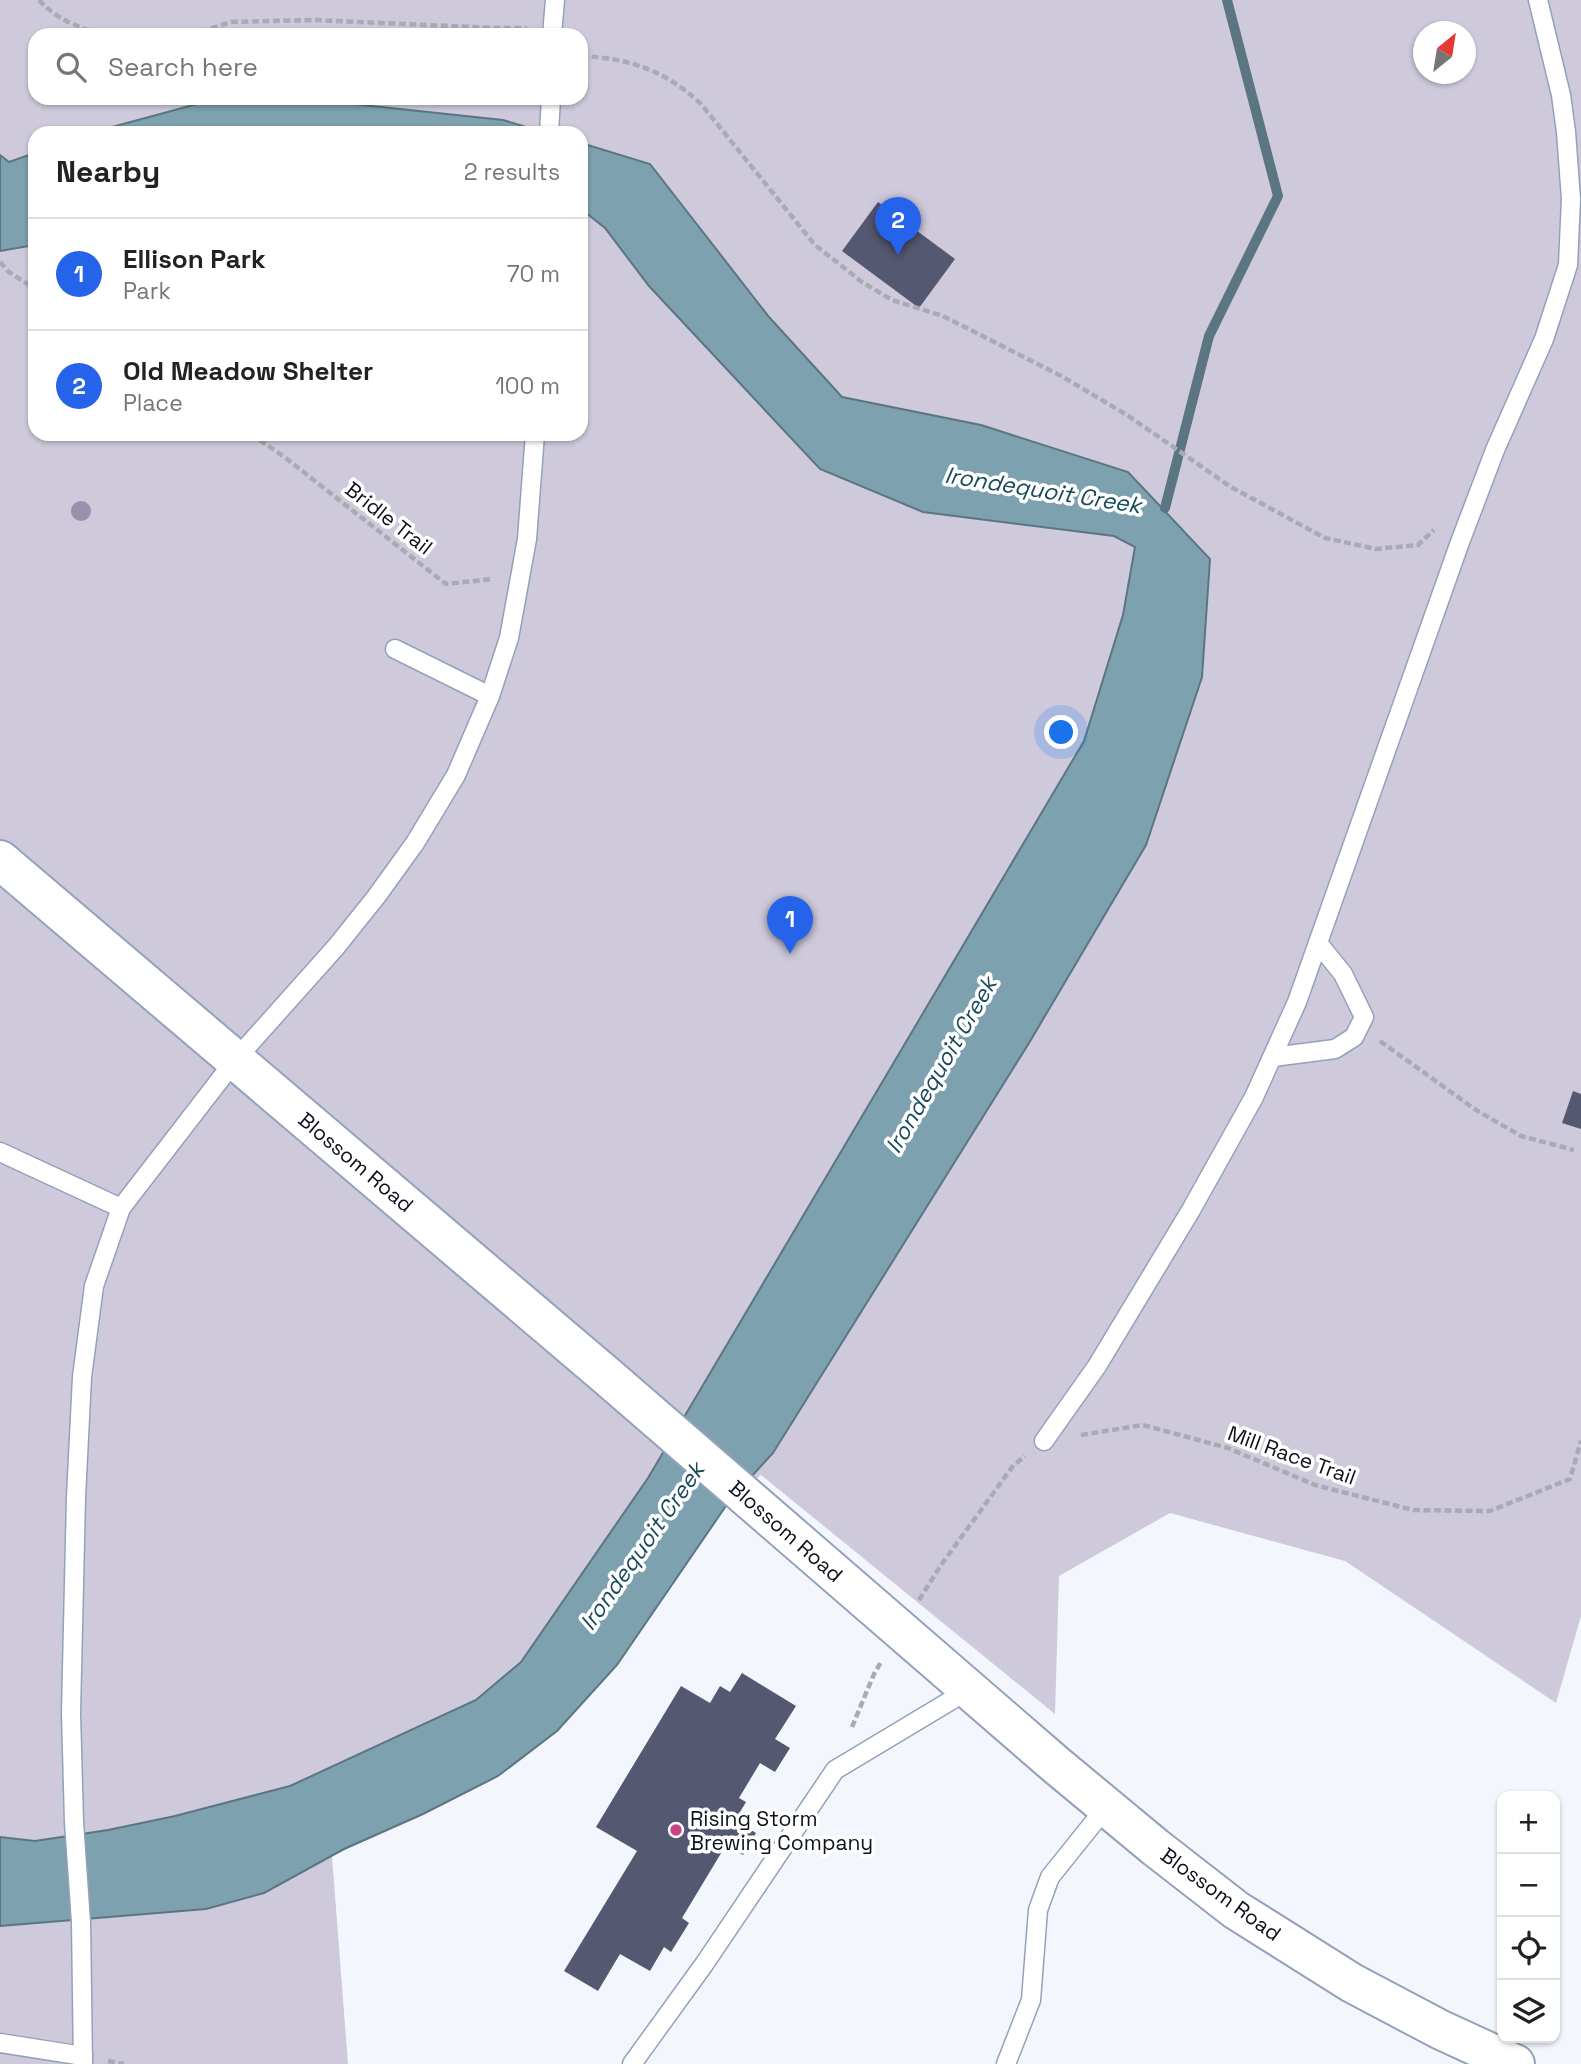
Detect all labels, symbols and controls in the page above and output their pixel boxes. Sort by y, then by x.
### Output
north arrow [1413,21,1476,84]
search box [28,28,588,105]
icon: search [52,48,90,86]
text: Search here [108,50,258,84]
text: Nearby [56,152,160,191]
text: 2 results [464,157,560,187]
pin: 2 [875,197,921,255]
text: Ellison Park [123,242,266,276]
text: 1 [74,259,84,289]
text: 70 m [507,259,560,289]
text: Park [123,276,171,306]
text: Old Meadow Shelter [123,354,373,388]
text: 2 [72,371,86,401]
text: 100 m [495,371,560,401]
text: Place [123,388,183,418]
water label: Irondequoit Creek [943,460,1146,521]
street label: Bridle Trail [340,475,438,561]
your location [1044,715,1078,749]
pin: 1 [767,896,813,954]
water label: Irondequoit Creek [878,969,1005,1158]
street label: Blossom Road [293,1106,419,1218]
street label: Mill Race Trail [1224,1419,1360,1491]
water label: Irondequoit Creek [573,1454,713,1636]
street label: Blossom Road [724,1474,848,1588]
map controls [1497,1791,1560,2043]
button: + [1497,1791,1560,1854]
place label: Rising Storm Brewing Company [690,1805,873,1856]
marker: Rising Storm Brewing Company [668,1822,684,1838]
street label: Blossom Road [1156,1841,1286,1947]
button: − [1497,1854,1560,1917]
button: locate [1497,1917,1560,1980]
button: layers [1497,1980,1560,2043]

